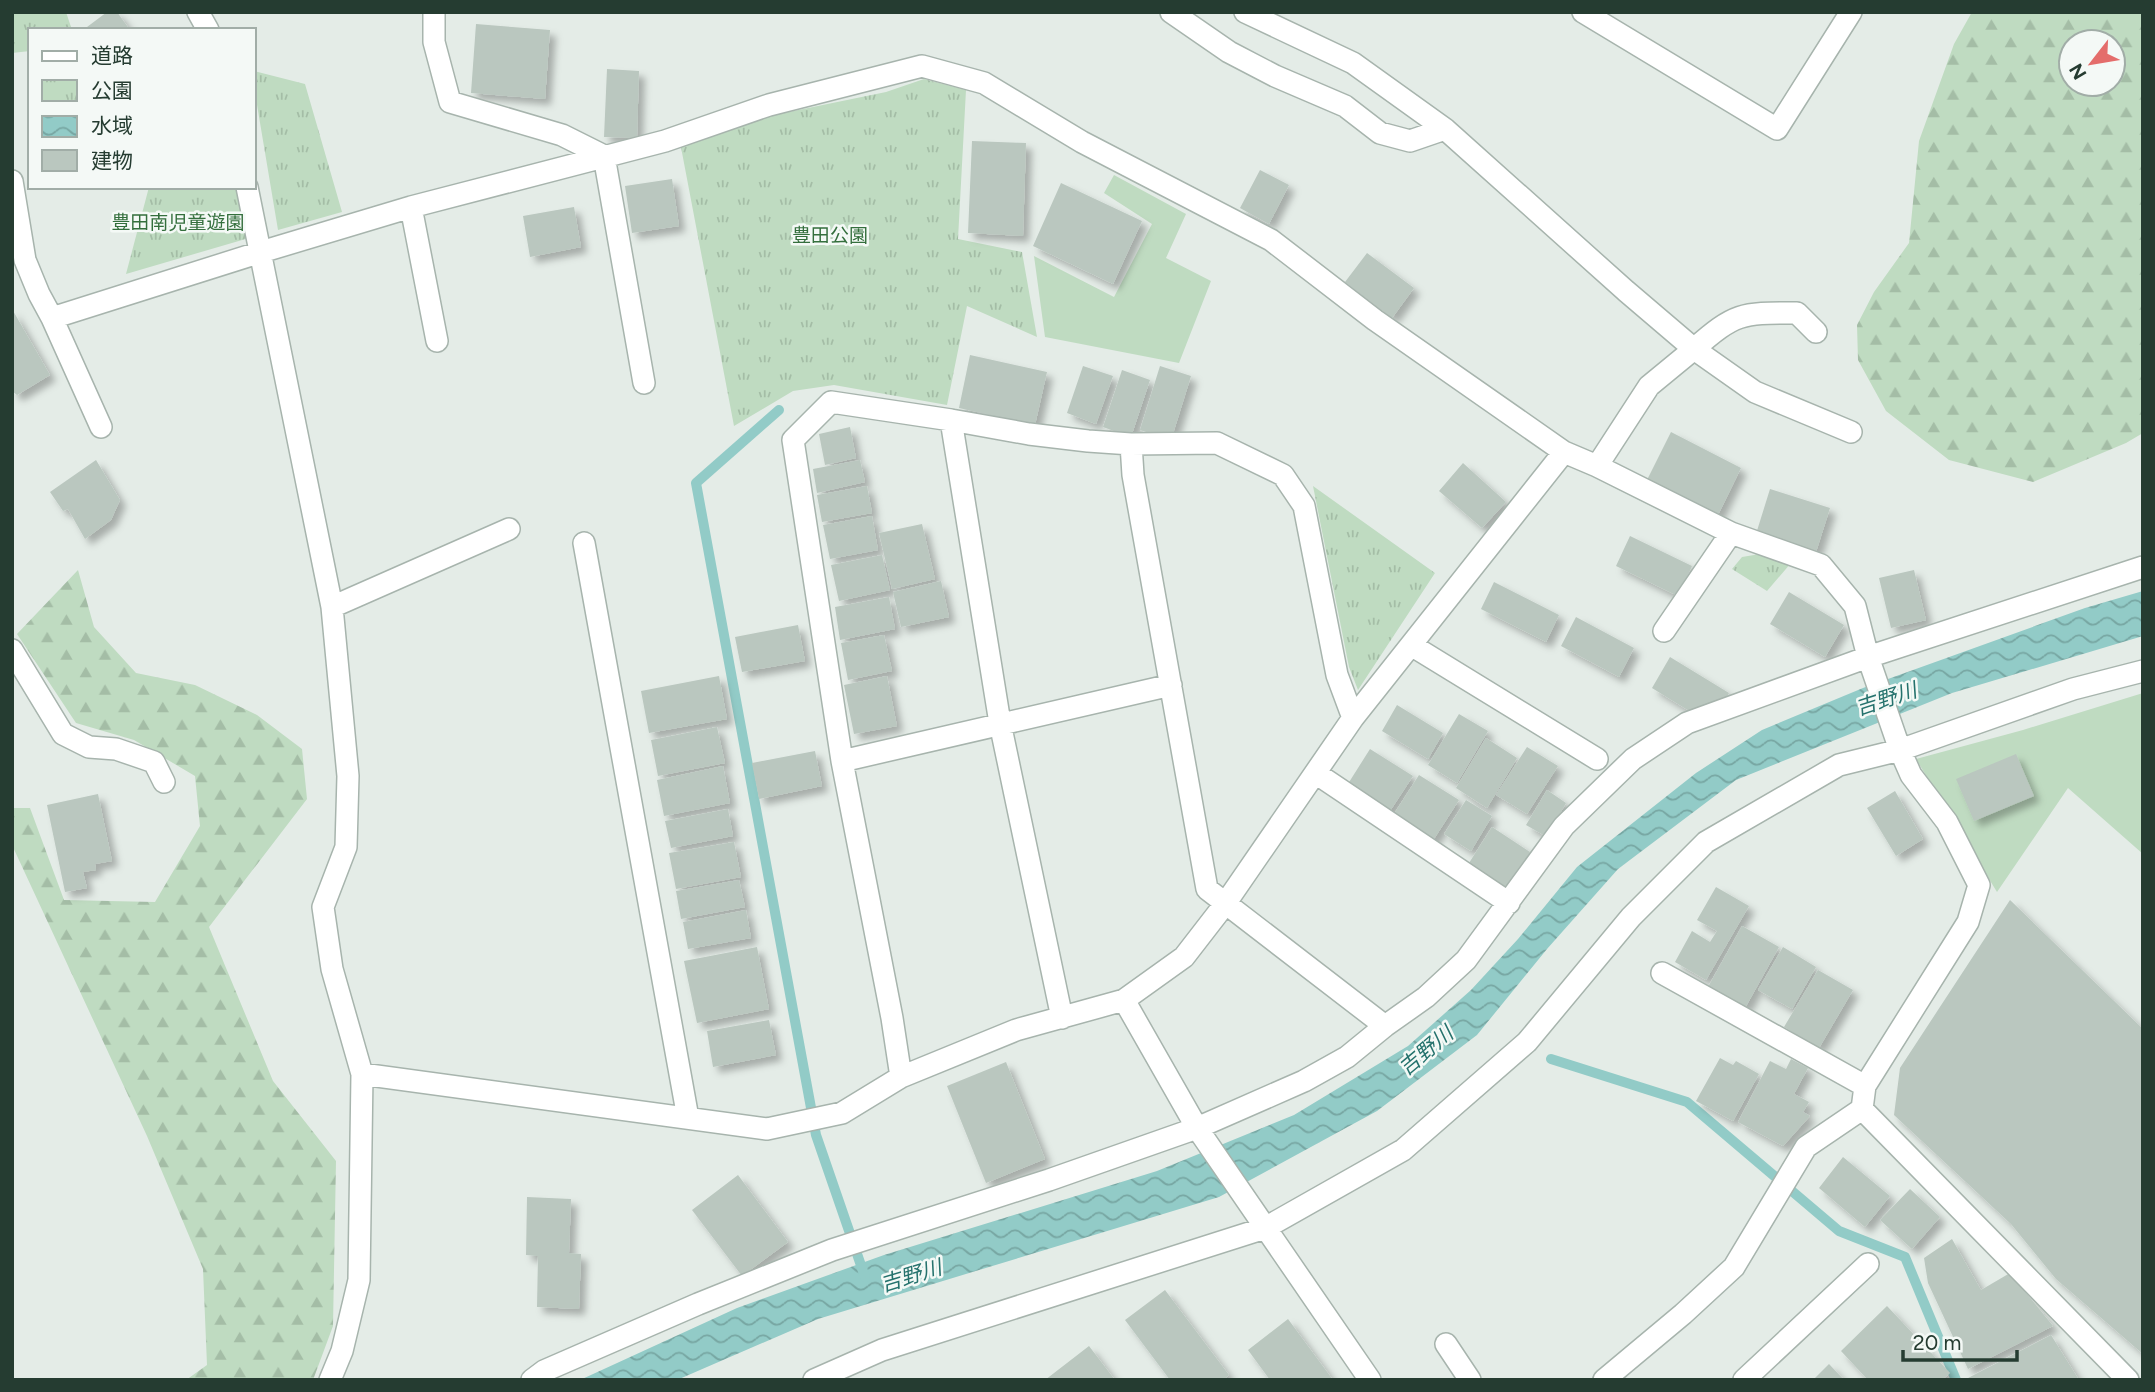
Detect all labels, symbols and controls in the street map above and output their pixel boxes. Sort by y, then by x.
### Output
legend [28,28,256,189]
north arrow [2057,28,2127,98]
text: 道路 [91,43,133,68]
text: N [2064,59,2091,84]
text: 公園 [91,78,133,103]
text: 水域 [91,113,133,138]
text: 建物 [91,148,133,173]
park label: 豊田南児童遊園 [111,211,245,234]
park label: 豊田公園 [792,224,868,247]
water label: 吉野川 [1852,676,1922,720]
water label: 吉野川 [1394,1020,1459,1080]
water label: 吉野川 [877,1254,947,1297]
scale bar [1903,1318,2017,1362]
text: 20 m [1913,1330,1961,1355]

